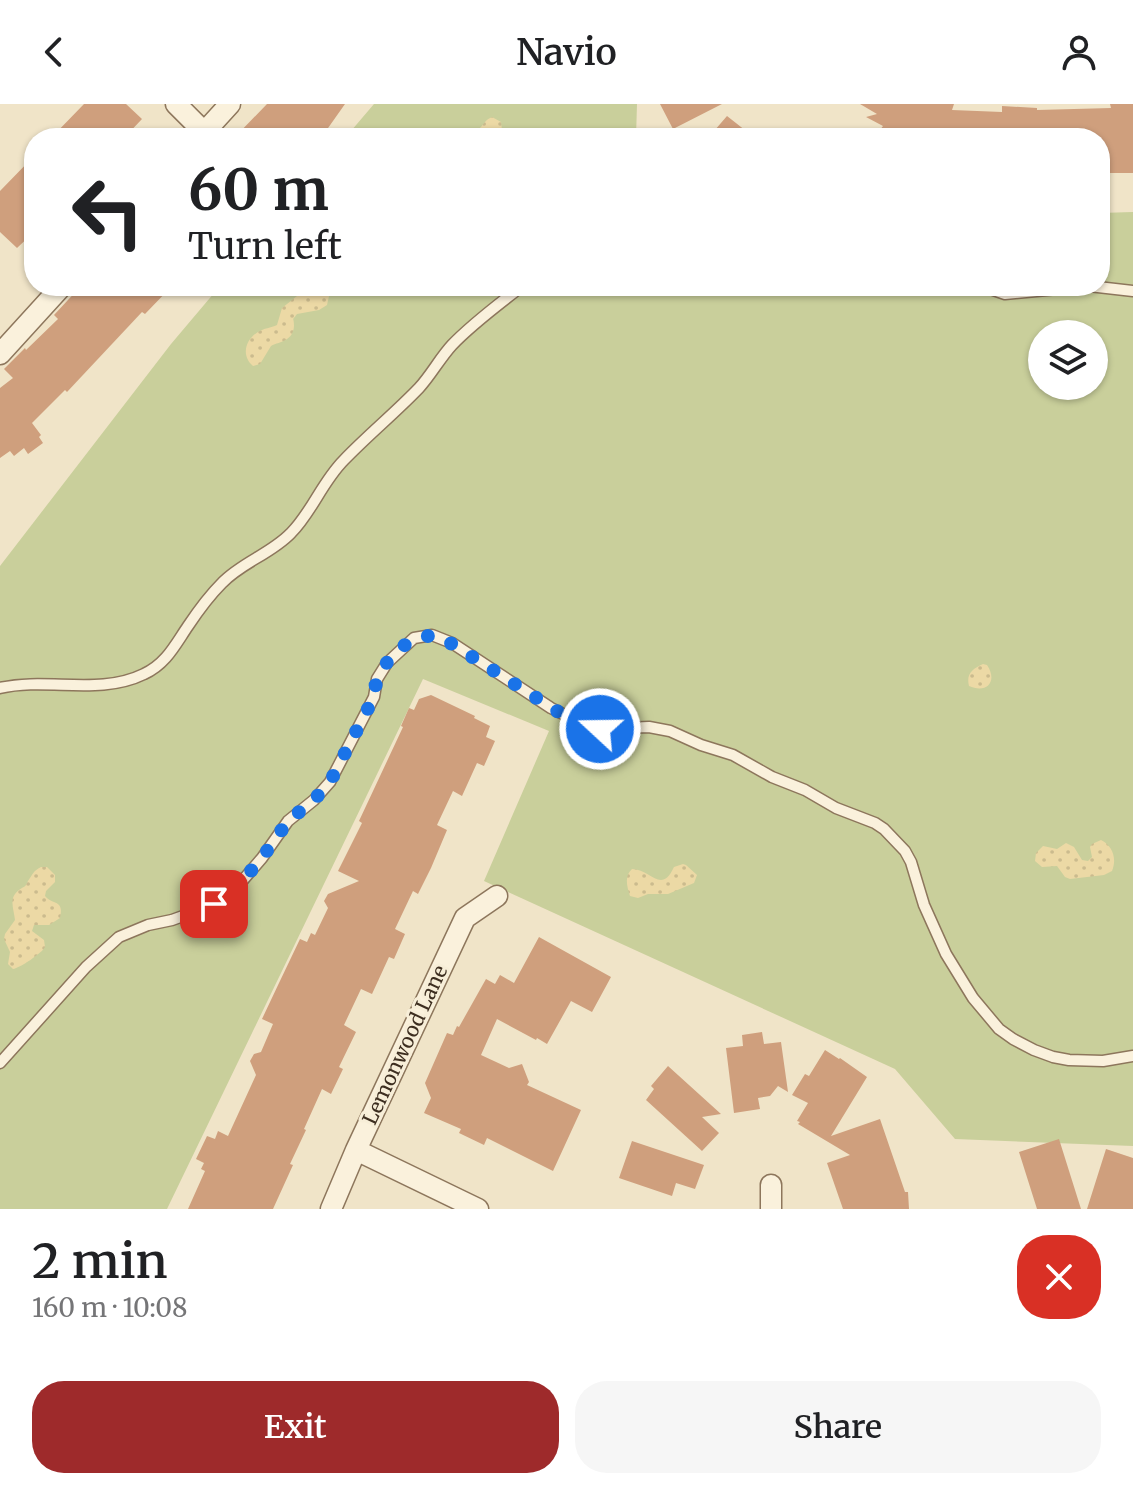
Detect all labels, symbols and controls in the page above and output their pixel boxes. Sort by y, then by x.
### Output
icon: back [32,30,76,74]
text: Navio [516,30,617,75]
icon: person [1057,30,1101,74]
text: 60 m [188,155,329,225]
icon: left [56,160,160,264]
text: Turn left [188,224,342,269]
map controls [1028,320,1108,400]
button: layers [1028,320,1108,400]
position arrow [558,687,642,771]
pin [180,870,248,938]
icon: arrive [192,882,236,926]
street label: Lemonwood Lane [357,961,452,1128]
text: 2 min [32,1231,168,1291]
button: close [1017,1235,1101,1319]
text: 160 m · 10:08 [32,1291,187,1324]
button: Exit [32,1381,559,1473]
button: Share [575,1381,1101,1473]

